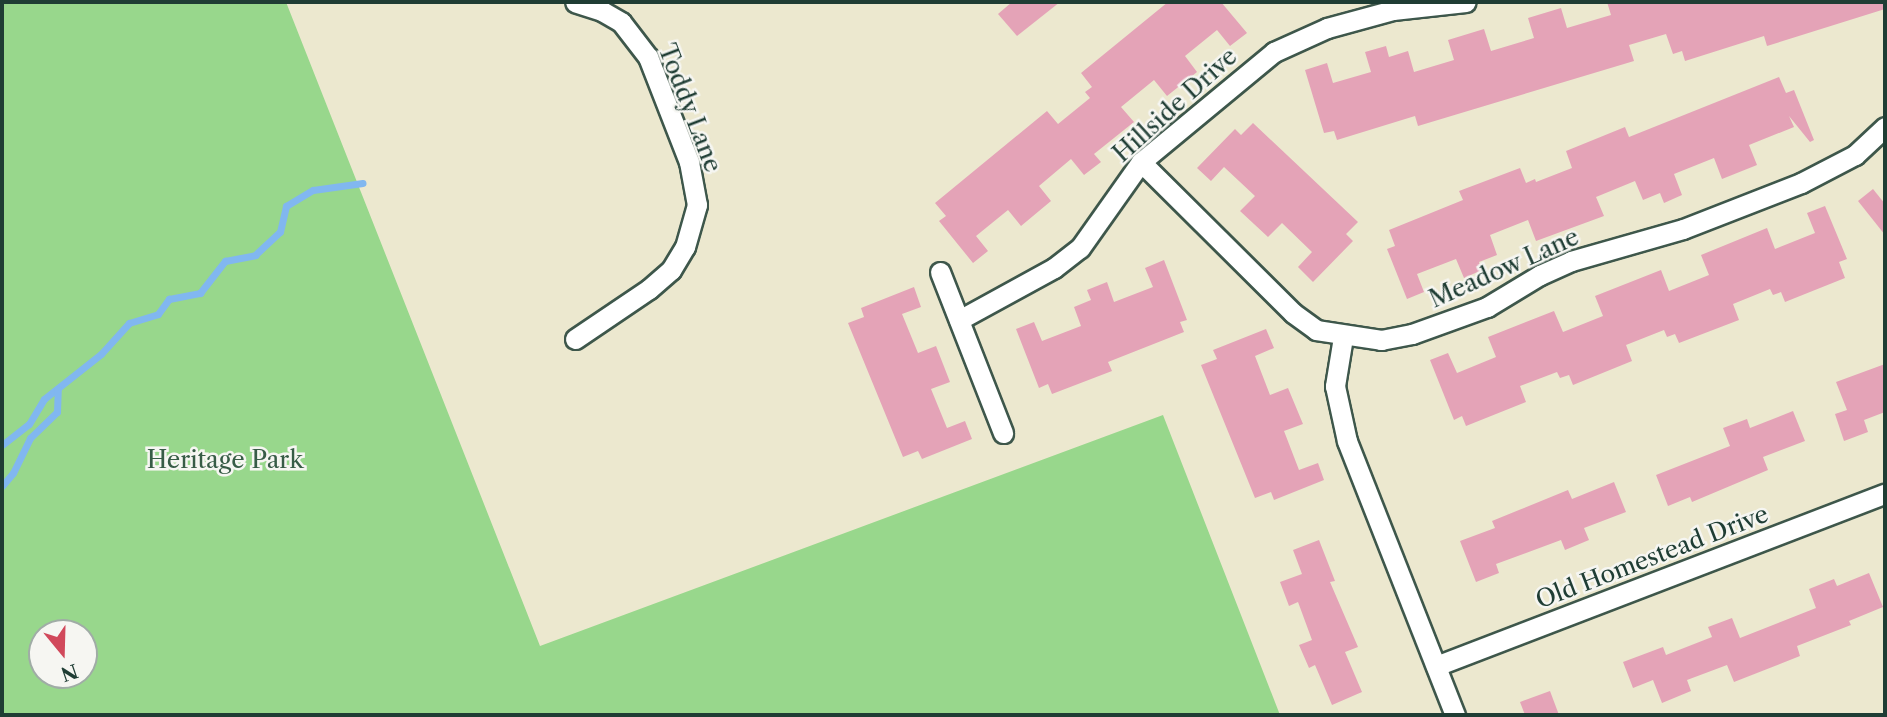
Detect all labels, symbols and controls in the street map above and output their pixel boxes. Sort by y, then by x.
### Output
street label: Toddy Lane [652,39,728,177]
street label: Hillside Drive [1107,42,1243,168]
street label: Meadow Lane [1424,222,1584,314]
park label: Heritage Park [147,446,303,474]
street label: Old Homestead Drive [1532,499,1772,615]
north arrow [28,619,98,689]
text: N [58,659,81,686]

